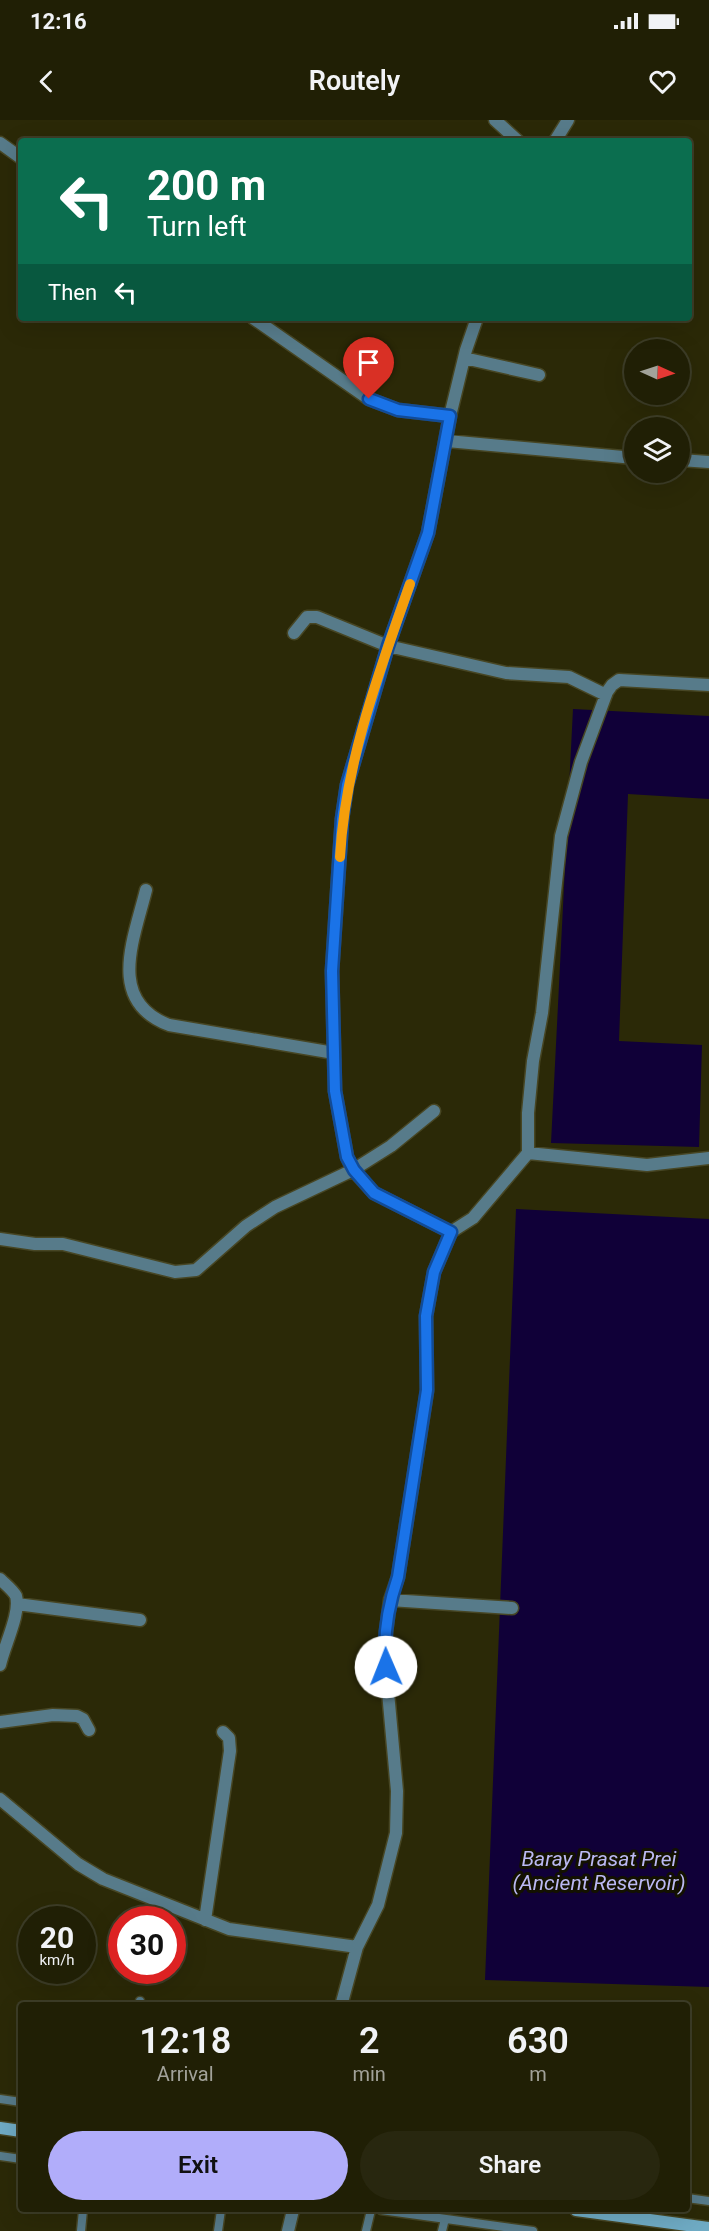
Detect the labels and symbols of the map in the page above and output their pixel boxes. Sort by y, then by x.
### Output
pin [343,337,394,399]
north arrow [624,339,690,405]
position arrow [354,1635,418,1699]
water label: Baray Prasat Prei (Ancient Reservoir) [512,1847,686,1895]
speed limit sign: 30 [108,1906,186,1984]

